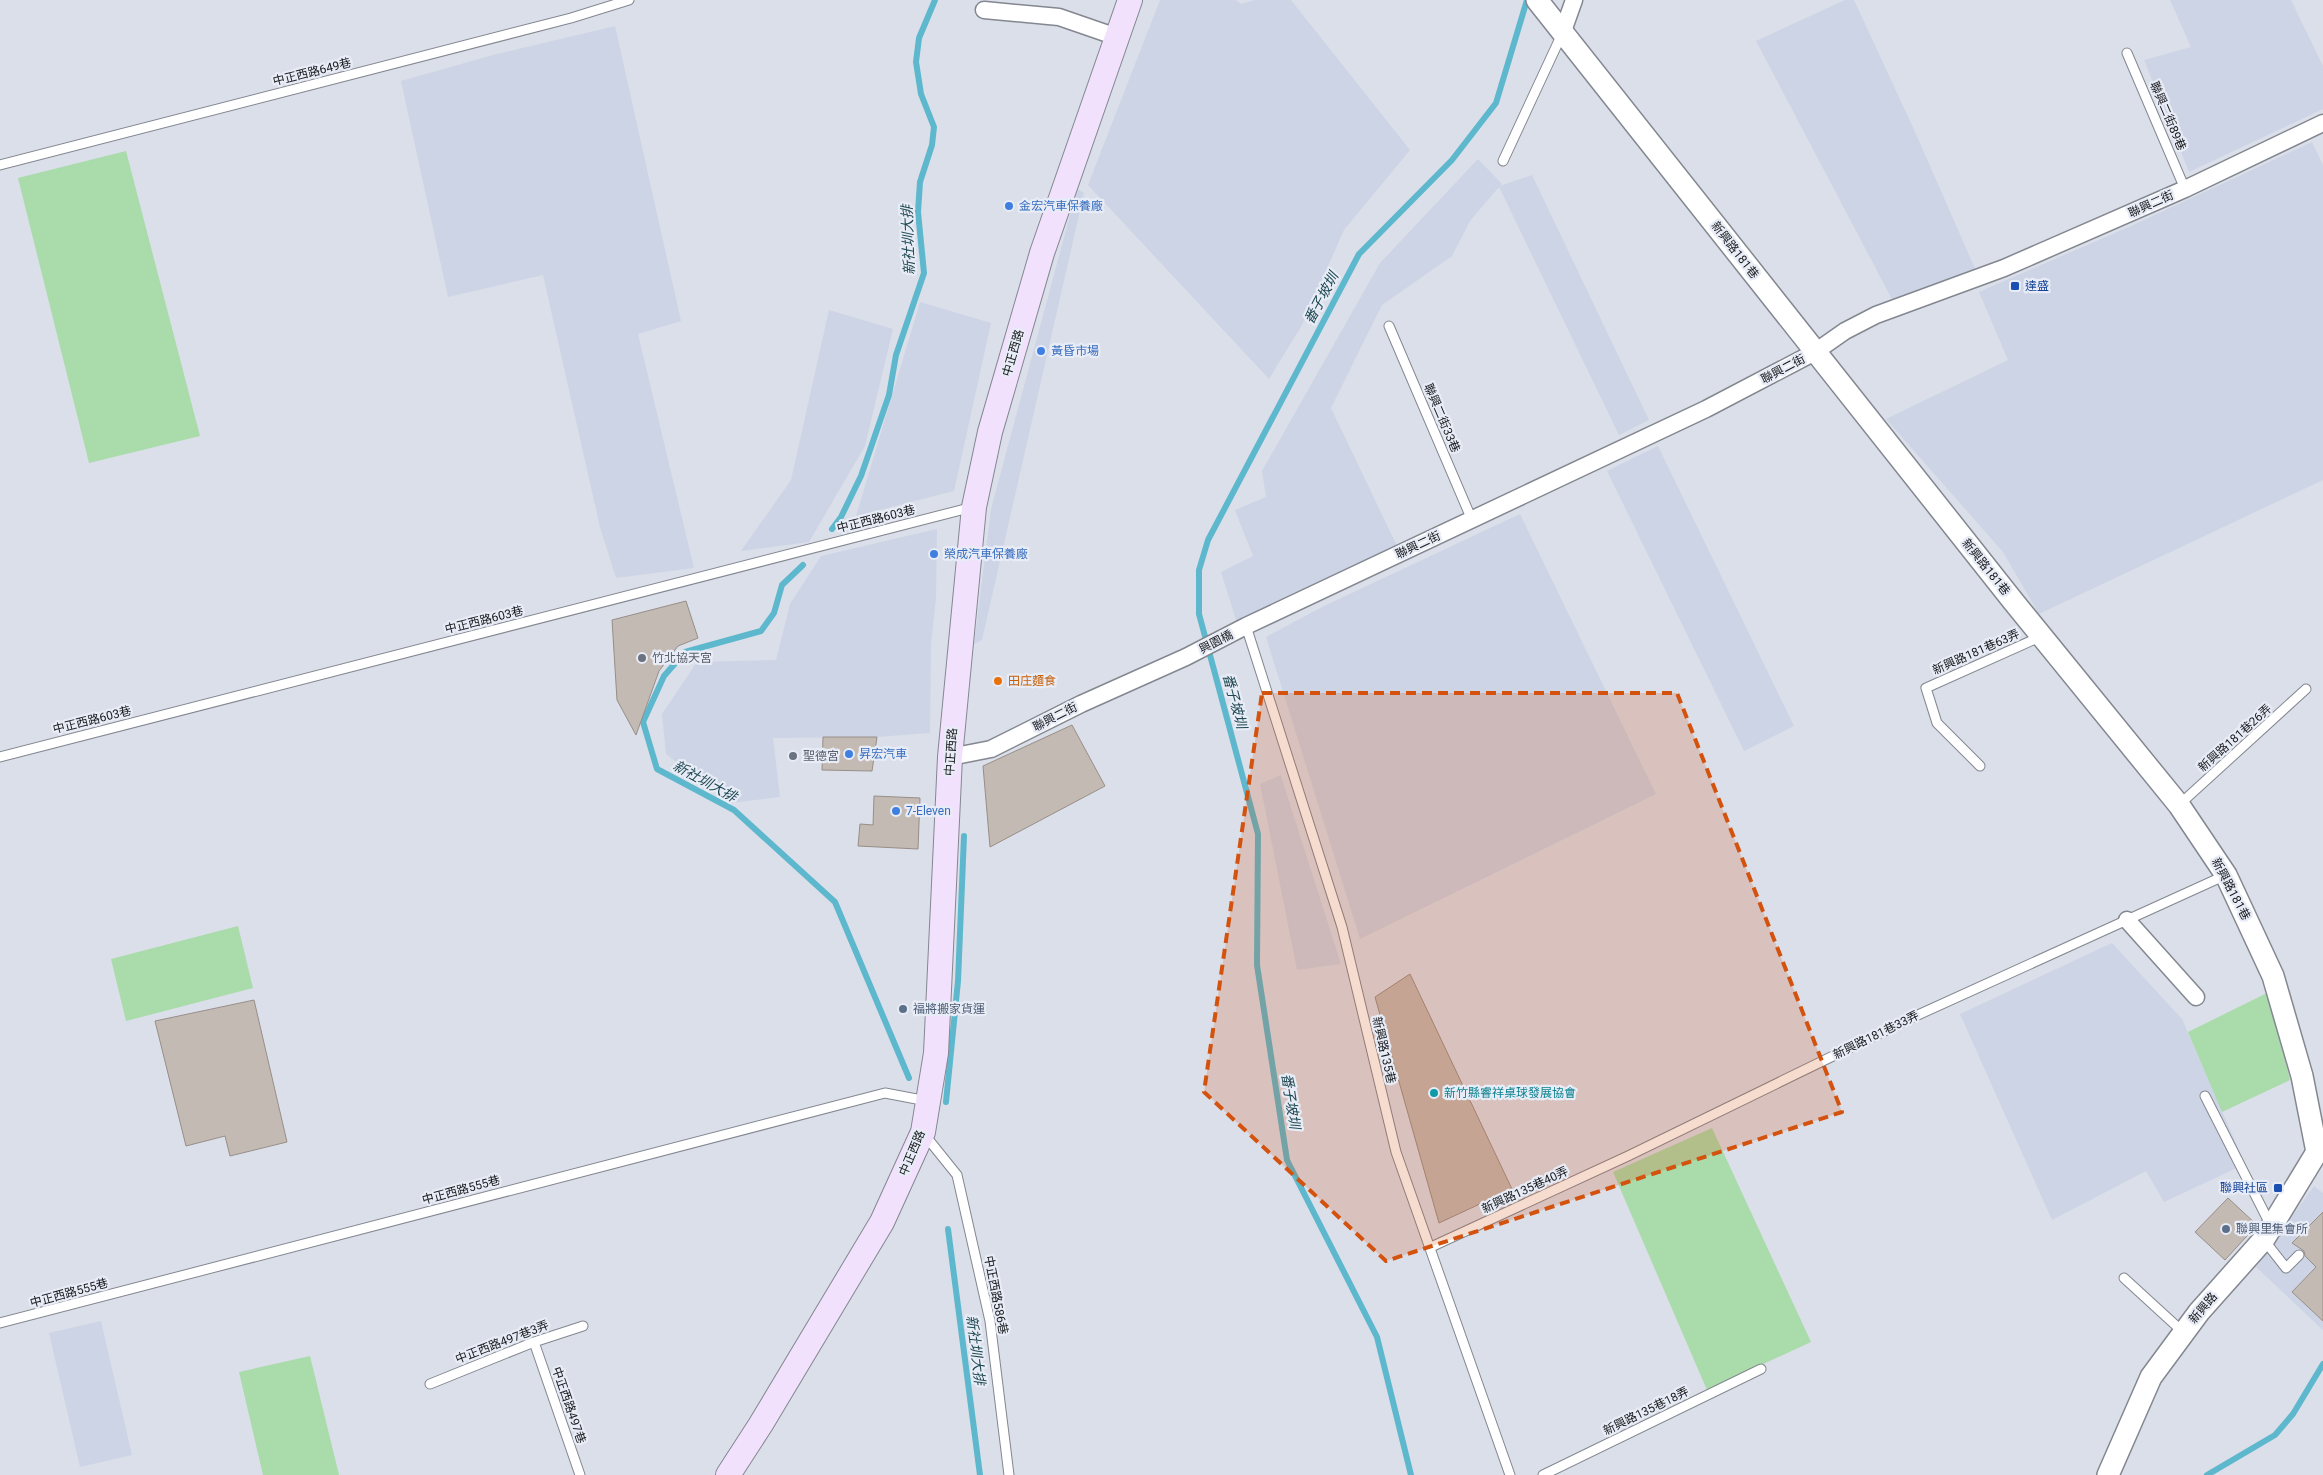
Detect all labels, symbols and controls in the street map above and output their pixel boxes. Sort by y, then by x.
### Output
street label: 中正西路649巷 [271,56,353,88]
street label: 聯興二街89巷 [2147,79,2189,153]
street label: 聯興二街 [2126,188,2176,220]
place label: 金宏汽車保養廠 [1019,199,1103,213]
marker: 金宏汽車保養廠 [1003,200,1015,212]
water label: 新社圳大排 [899,203,917,275]
street label: 新興路181巷 [1708,219,1762,281]
water label: 番子坡圳 [1301,268,1342,326]
place label: 達盛 [2025,279,2049,293]
marker: 達盛 [2009,280,2021,292]
street label: 中正西路 [1000,328,1026,378]
place label: 黃昏市場 [1051,344,1099,358]
marker: 黃昏市場 [1035,345,1047,357]
street label: 聯興二街 [1759,352,1807,386]
street label: 聯興二街33巷 [1421,381,1463,455]
street label: 中正西路603巷 [835,503,917,535]
street label: 聯興二街 [1393,529,1443,561]
street label: 新興路181巷 [1959,536,2013,598]
place label: 榮成汽車保養廠 [944,547,1028,561]
marker: 榮成汽車保養廠 [928,548,940,560]
street label: 中正西路603巷 [443,604,525,636]
street label: 新興路181巷63弄 [1930,627,2022,677]
street label: 興園橋 [1197,628,1235,656]
place label: 竹北協天宮 [652,651,712,665]
marker: 竹北協天宮 [636,652,648,664]
water label: 番子坡圳 [1220,672,1250,732]
place label: 田庄麵食 [1008,674,1056,688]
marker: 田庄麵食 [992,675,1004,687]
street label: 聯興二街 [1030,700,1080,734]
street label: 新興路181巷26弄 [2195,701,2275,775]
street label: 中正西路603巷 [51,704,133,736]
street label: 中正西路 [942,728,960,776]
place label: 昇宏汽車 [859,747,907,761]
marker: 昇宏汽車 [843,748,855,760]
place label: 聖德宮 [803,749,839,763]
marker: 聖德宮 [787,750,799,762]
water label: 新社圳大排 [671,757,741,806]
place label: 7-Eleven [906,804,951,818]
marker: 7-Eleven [890,805,902,817]
street label: 新興路181巷 [2209,856,2253,922]
place label: 福將搬家貨運 [913,1002,985,1016]
marker: 福將搬家貨運 [897,1003,909,1015]
street label: 新興路181巷33弄 [1831,1008,1921,1062]
street label: 新興路135巷 [1370,1015,1398,1085]
water label: 番子坡圳 [1279,1072,1304,1132]
place label: 新竹縣睿祥桌球發展協會 [1444,1086,1576,1100]
marker: 新竹縣睿祥桌球發展協會 [1428,1087,1440,1099]
street label: 中正西路 [896,1128,928,1178]
street label: 新興路135巷40弄 [1480,1164,1570,1216]
street label: 中正西路555巷 [420,1173,502,1207]
place label: 聯興社區 [2220,1181,2268,1195]
marker: 聯興社區 [2272,1182,2284,1194]
place label: 聯興里集會所 [2236,1222,2308,1236]
marker: 聯興里集會所 [2220,1223,2232,1235]
street label: 中正西路586巷 [981,1254,1011,1336]
street label: 中正西路555巷 [28,1276,110,1310]
street label: 新興路 [2186,1290,2220,1326]
water label: 新社圳大排 [964,1314,988,1388]
street label: 中正西路497巷3弄 [453,1318,551,1366]
street label: 中正西路497巷 [549,1365,589,1445]
street label: 新興路135巷18弄 [1601,1384,1691,1438]

